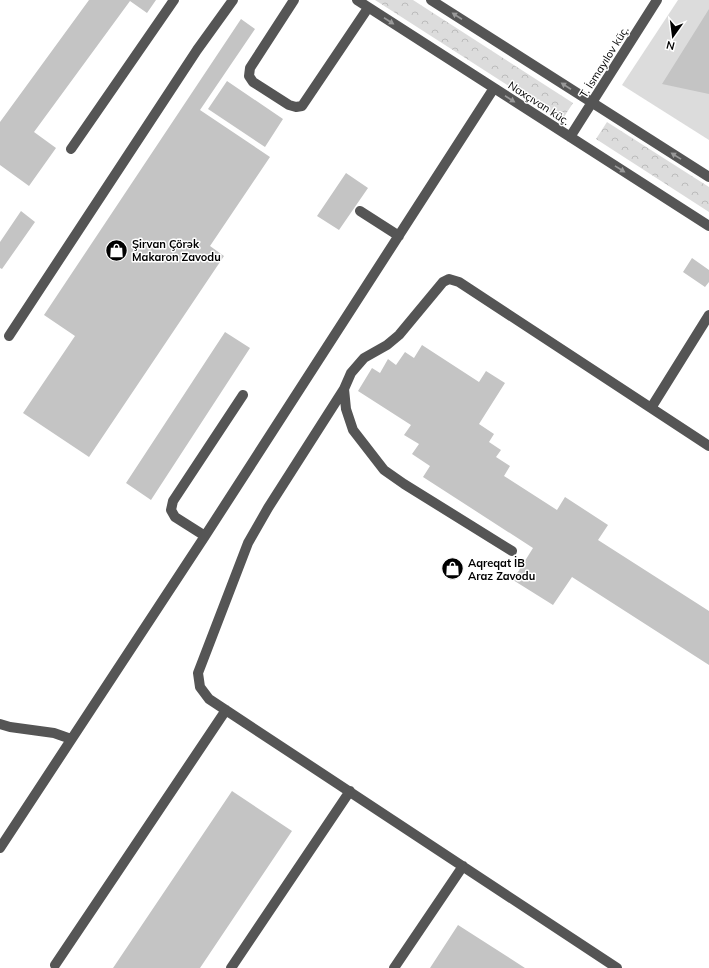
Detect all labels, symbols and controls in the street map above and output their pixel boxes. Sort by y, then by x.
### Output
one-way arrow [451,13,463,20]
north arrow [653,16,693,56]
one-way arrow [384,17,394,25]
street label: T. İsmayılov küç. [576,24,632,100]
text: N [665,38,676,54]
street label: Naxçıvan küç. [506,78,572,128]
one-way arrow [561,83,572,90]
one-way arrow [505,95,516,103]
one-way arrow [670,153,682,160]
one-way arrow [615,165,625,173]
shop icon: Şirvan Çörək Makaron Zavodu [103,237,129,263]
place label: Şirvan Çörək Makaron Zavodu [132,237,221,264]
place label: Aqreqat İB Araz Zavodu [468,555,535,583]
shop icon: Aqreqat İB Araz Zavodu [440,556,466,582]

